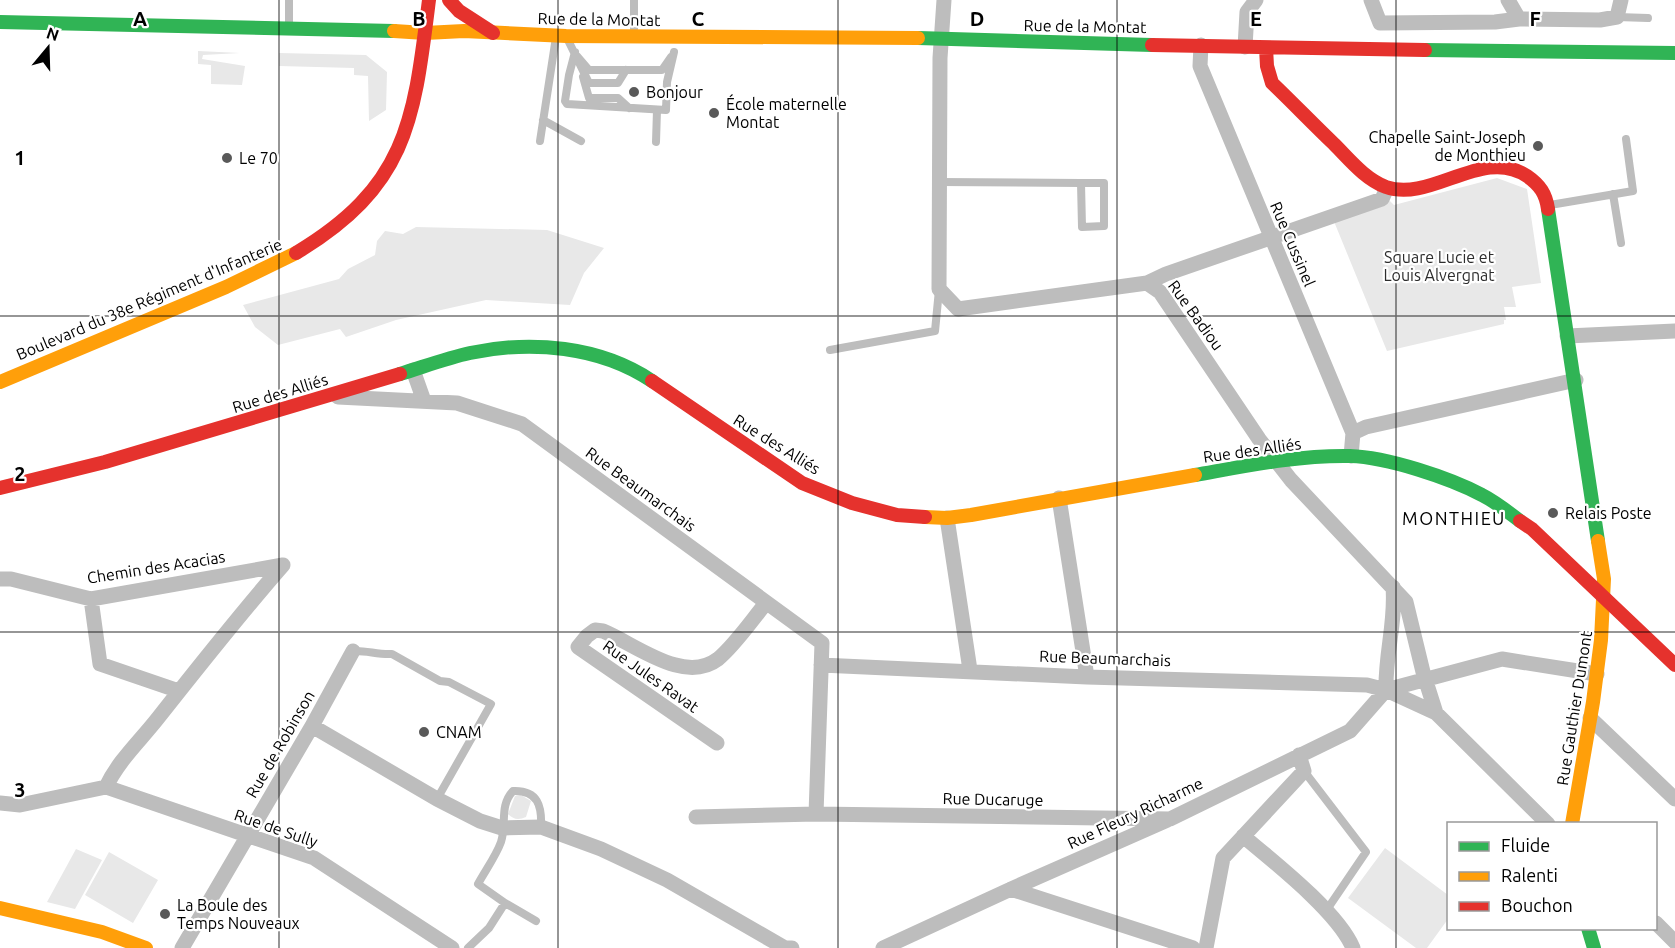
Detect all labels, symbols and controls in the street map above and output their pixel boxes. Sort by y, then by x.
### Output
text: A [133,7,147,30]
text: B [412,7,426,30]
text: C [692,7,705,30]
text: D [970,7,984,30]
text: E [1250,7,1262,30]
text: F [1529,7,1541,30]
street label: Rue de la Montat [537,9,661,29]
street label: Rue de la Montat [1023,16,1147,36]
north arrow [18,18,78,78]
text: N [44,23,61,44]
place label: Bonjour [646,83,703,101]
marker: Bonjour [627,85,641,99]
place label: École maternelle Montat [726,93,847,131]
marker: École maternelle Montat [707,106,721,120]
place label: Chapelle Saint-Joseph de Monthieu [1368,128,1526,164]
marker: Chapelle Saint-Joseph de Monthieu [1531,139,1545,153]
text: 1 [14,146,26,169]
place label: Le 70 [239,149,278,167]
marker: Le 70 [220,151,234,165]
street label: Rue Cussinel [1267,199,1319,289]
street label: Boulevard du 38e Régiment d'Infanterie [13,235,285,363]
park label: Square Lucie et Louis Alvergnat [1383,248,1495,284]
street label: Rue Badiou [1165,277,1227,353]
street label: Rue des Alliés [230,370,330,416]
street label: Rue des Alliés [730,410,824,478]
street label: Rue des Alliés [1202,434,1302,466]
street label: Rue Beaumarchais [582,443,700,535]
text: 2 [14,462,26,485]
place label: Relais Poste [1565,504,1652,522]
marker: Relais Poste [1546,506,1560,520]
district label: MONTHIEU [1402,508,1506,528]
street label: Chemin des Acacias [86,547,226,587]
street label: Rue Gauthier Dumont [1553,629,1595,787]
street label: Rue Jules Ravat [600,636,703,716]
street label: Rue Beaumarchais [1039,647,1171,669]
street label: Rue de Robinson [242,687,318,801]
place label: CNAM [436,723,482,741]
marker: CNAM [417,725,431,739]
street label: Rue Fleury Richarme [1064,774,1206,852]
text: 3 [14,778,26,801]
street label: Rue Ducaruge [942,789,1044,809]
street label: Rue de Sully [232,805,320,851]
legend [1447,822,1657,930]
text: Fluide [1501,835,1550,855]
text: Ralenti [1501,865,1558,885]
text: Bouchon [1501,895,1573,915]
place label: La Boule des Temps Nouveaux [177,896,300,932]
marker: La Boule des Temps Nouveaux [158,907,172,921]

